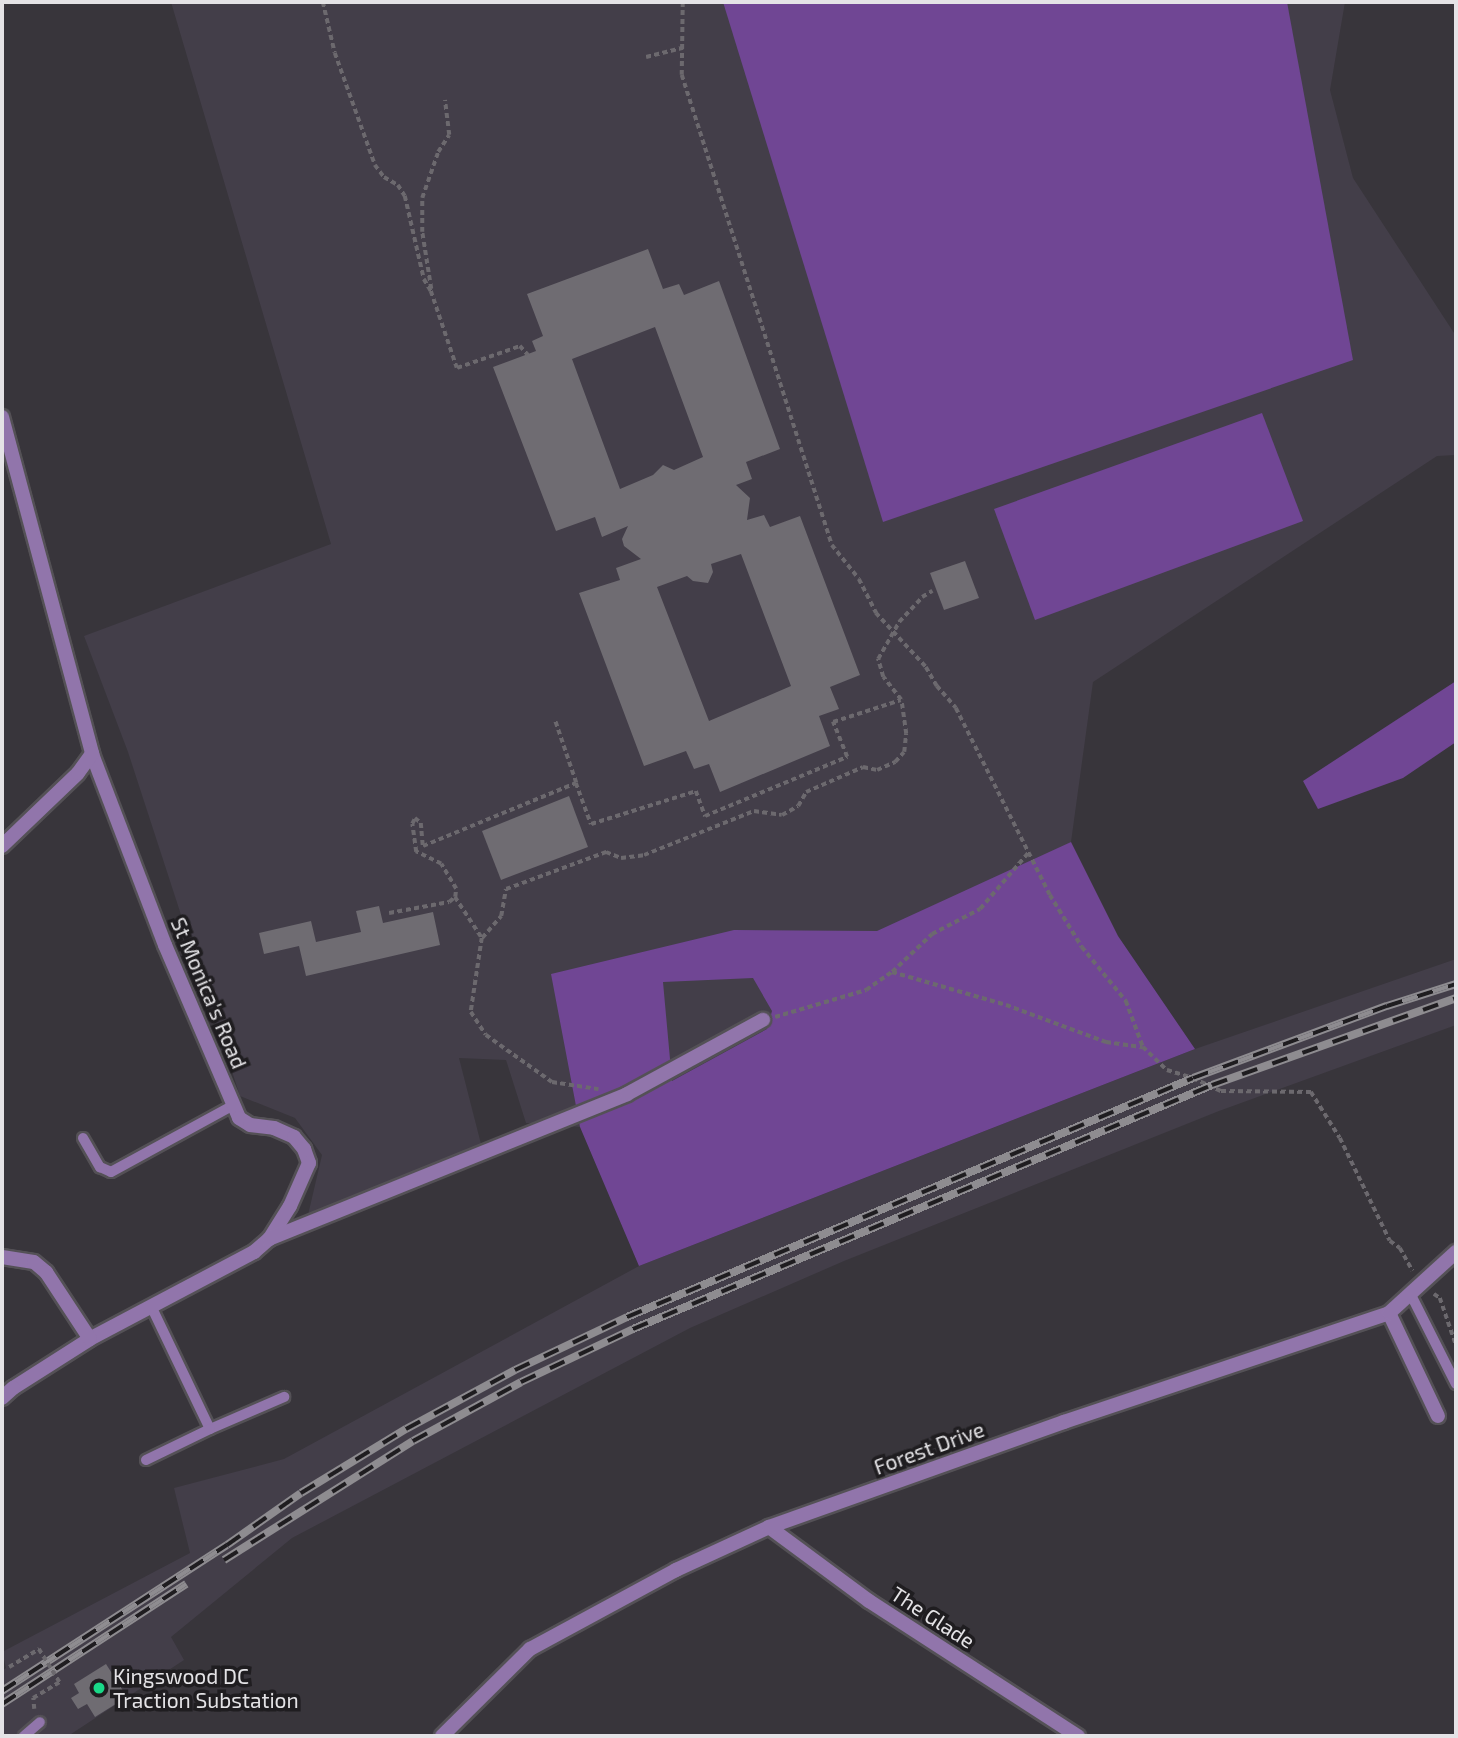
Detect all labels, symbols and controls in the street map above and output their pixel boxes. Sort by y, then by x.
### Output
street label: St Monica's Road [166,914,252,1072]
street label: Forest Drive [870,1416,988,1480]
street label: The Glade [886,1581,980,1653]
place label: Kingswood DC Traction Substation [113,1663,299,1713]
marker: Kingswood DC Traction Substation [91,1680,107,1696]

